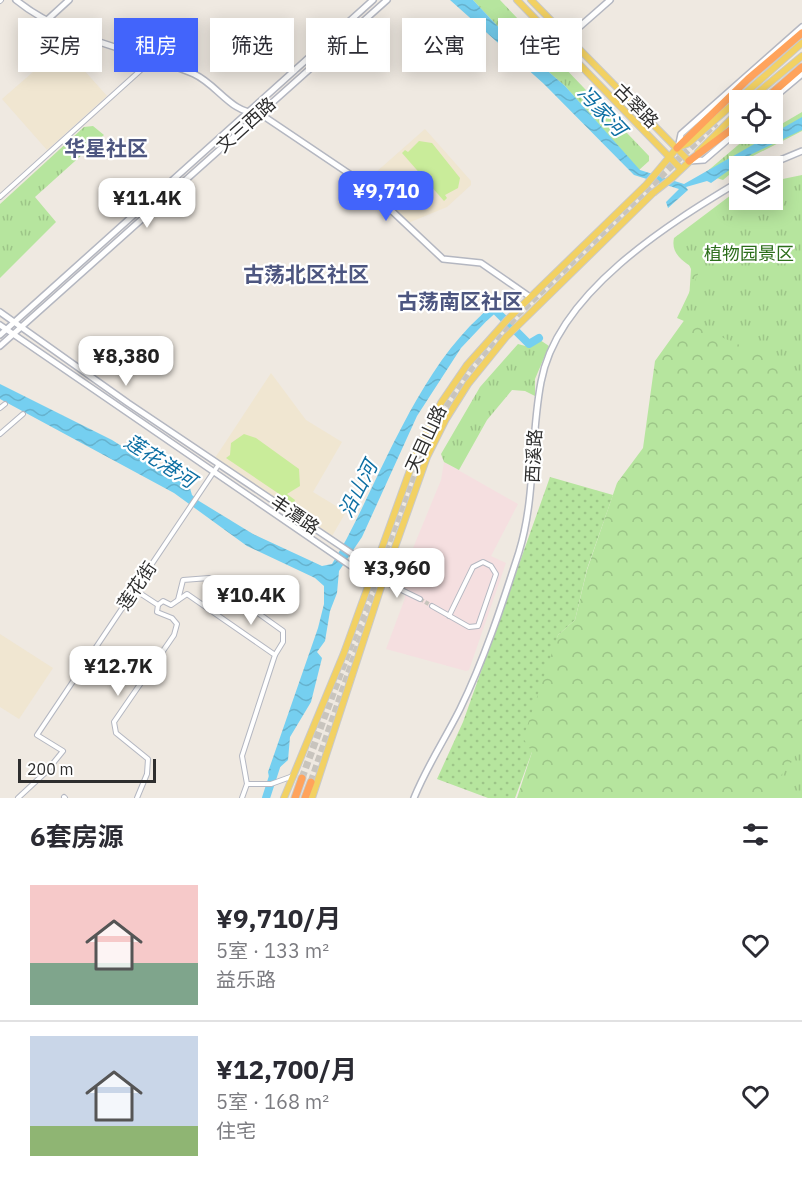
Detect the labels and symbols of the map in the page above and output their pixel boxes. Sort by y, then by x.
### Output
street label: 古翠路 [609,78,664,133]
water label: 冯家河 [572,80,635,145]
street label: 文三西路 [211,92,280,157]
district label: 华星社区 [64,134,148,162]
pin: ¥9,710 [337,171,435,222]
pin: ¥11.4K [98,178,196,229]
park label: 植物园景区 [704,242,794,265]
district label: 古荡北区社区 [243,260,369,288]
district label: 古荡南区社区 [397,287,523,315]
pin: ¥8,380 [77,336,175,387]
street label: 天目山路 [400,401,451,476]
water label: 莲花港河 [119,427,205,496]
street label: 西溪路 [521,428,546,484]
water label: 沿山河 [332,452,385,522]
street label: 丰潭路 [266,490,324,539]
pin: ¥3,960 [348,548,446,599]
street label: 莲花街 [112,557,161,615]
pin: ¥10.4K [202,575,300,626]
pin: ¥12.7K [69,646,167,697]
scale bar [18,756,156,784]

